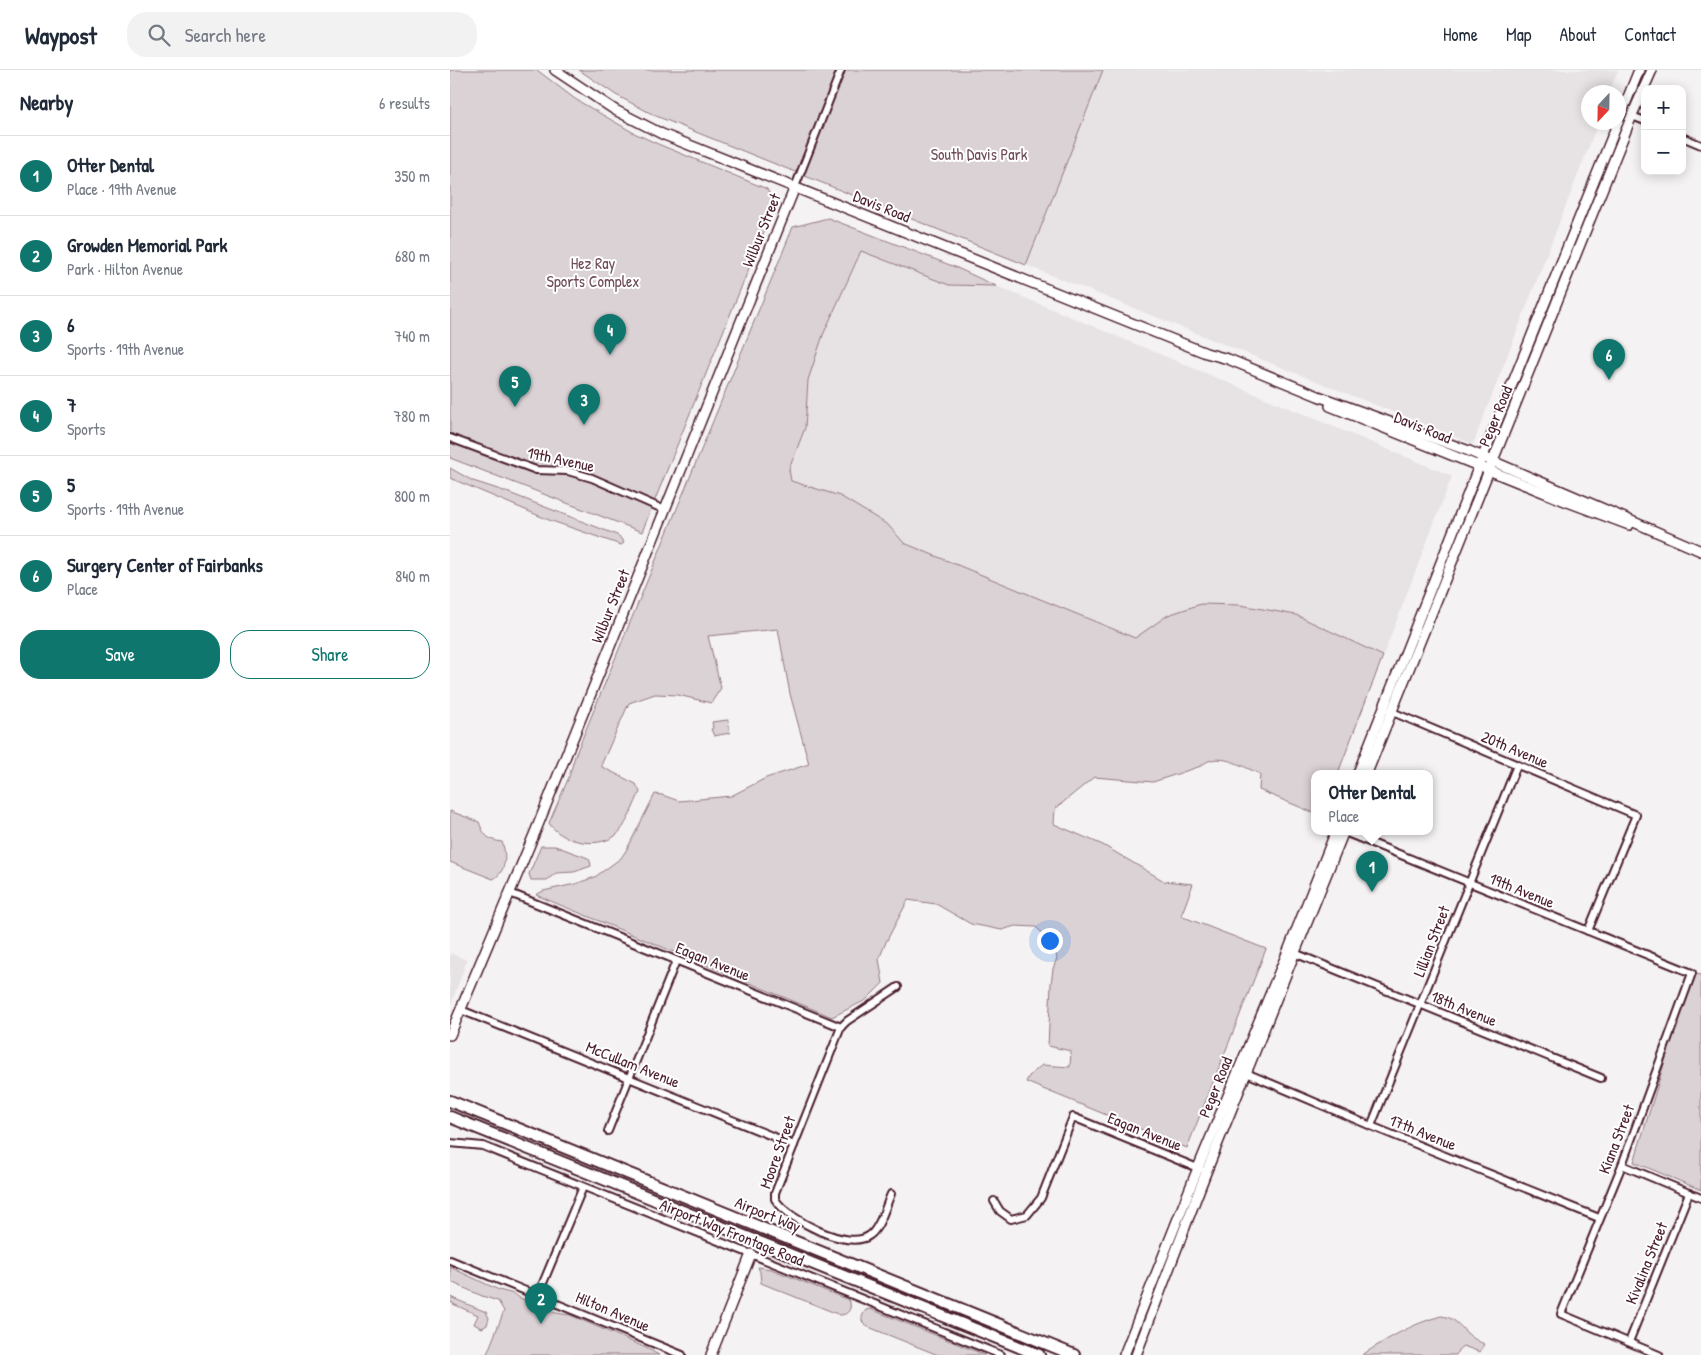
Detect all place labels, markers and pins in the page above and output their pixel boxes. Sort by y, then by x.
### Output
pin: 4 [594,314,626,355]
pin: 6 [1593,339,1625,380]
pin: 5 [499,366,531,407]
pin: 3 [568,384,600,425]
pin: 1 [1356,851,1388,892]
pin: 2 [525,1283,557,1324]

